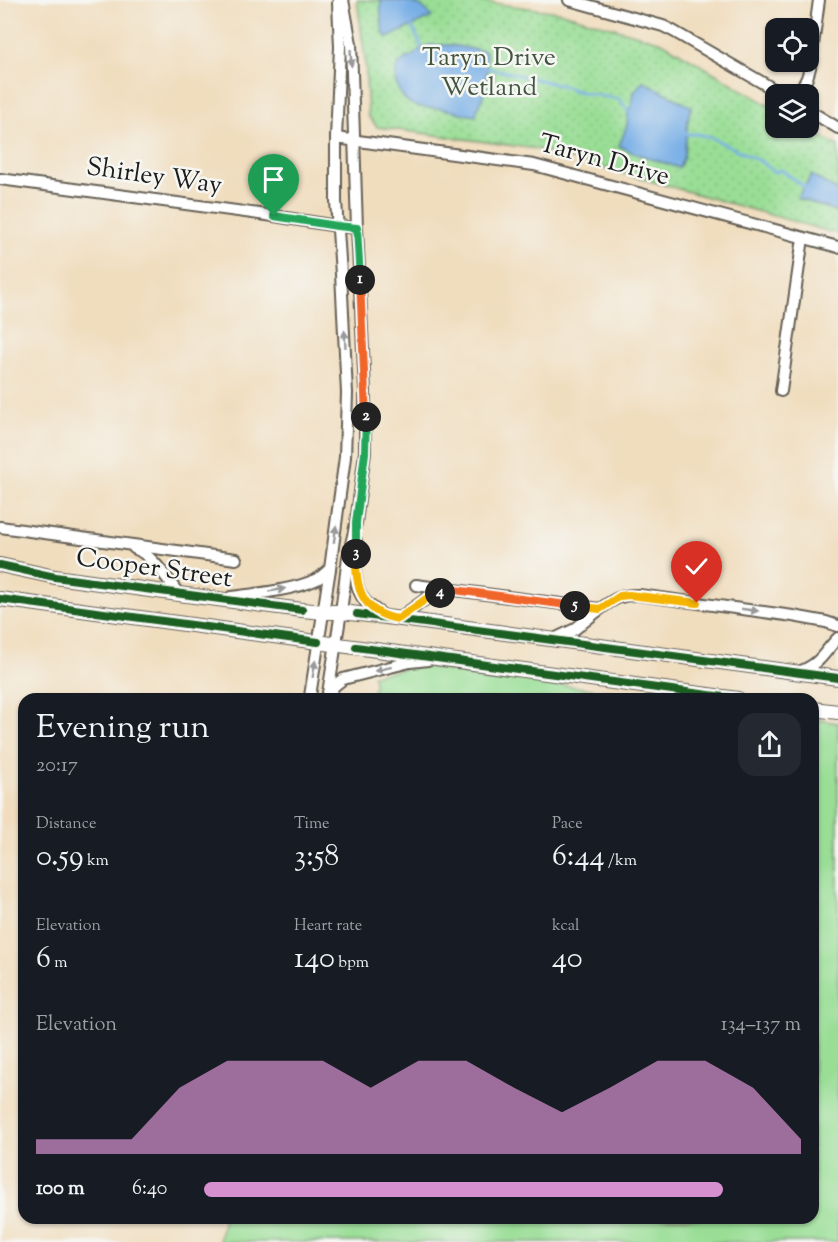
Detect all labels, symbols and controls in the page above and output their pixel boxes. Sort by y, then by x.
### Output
map controls [765,18,819,138]
button: locate [765,18,819,72]
park label: Taryn Drive Wetland [422,40,556,107]
one-way arrow [347,48,356,67]
button: layers [765,84,819,138]
street label: Taryn Drive [535,126,673,196]
street label: Shirley Way [84,149,224,205]
pin [248,154,299,216]
icon: arrive [257,163,290,196]
pin: 1 [345,265,375,295]
text: 1 [357,268,363,291]
one-way arrow [340,330,349,349]
pin: 2 [351,402,381,432]
text: 2 [362,405,370,428]
one-way arrow [330,524,340,543]
pin: 3 [341,539,371,569]
street label: Cooper Street [73,540,235,598]
pin [671,541,722,603]
text: 3 [353,542,359,565]
icon: check [680,550,713,583]
pin: 4 [425,578,455,608]
text: 4 [436,581,444,604]
one-way arrow [267,585,286,594]
pin: 5 [560,591,590,621]
text: 5 [572,594,578,617]
one-way arrow [740,606,759,615]
one-way arrow [310,659,319,678]
one-way arrow [374,664,392,674]
text: Evening run [36,705,210,753]
button: share [738,713,801,776]
text: 20:17 [36,752,78,781]
text: Distance [36,813,96,836]
text: Time [294,813,330,836]
text: Pace [552,813,583,836]
text: 0.59 [36,836,83,879]
text: 3:58 [294,836,339,879]
text: 6:44 [552,836,605,879]
text: km [83,850,109,873]
text: /km [605,850,637,873]
text: Elevation [36,915,101,938]
text: Heart rate [294,915,362,938]
text: kcal [552,915,580,938]
text: 6 [36,938,51,981]
text: 140 [294,938,335,981]
text: 40 [552,938,583,981]
text: m [51,952,68,975]
text: bpm [335,952,369,975]
text: Elevation [36,1011,117,1040]
text: 134–137 m [721,1011,801,1040]
text: 100 m [36,1175,85,1204]
text: 6:40 [132,1175,167,1204]

